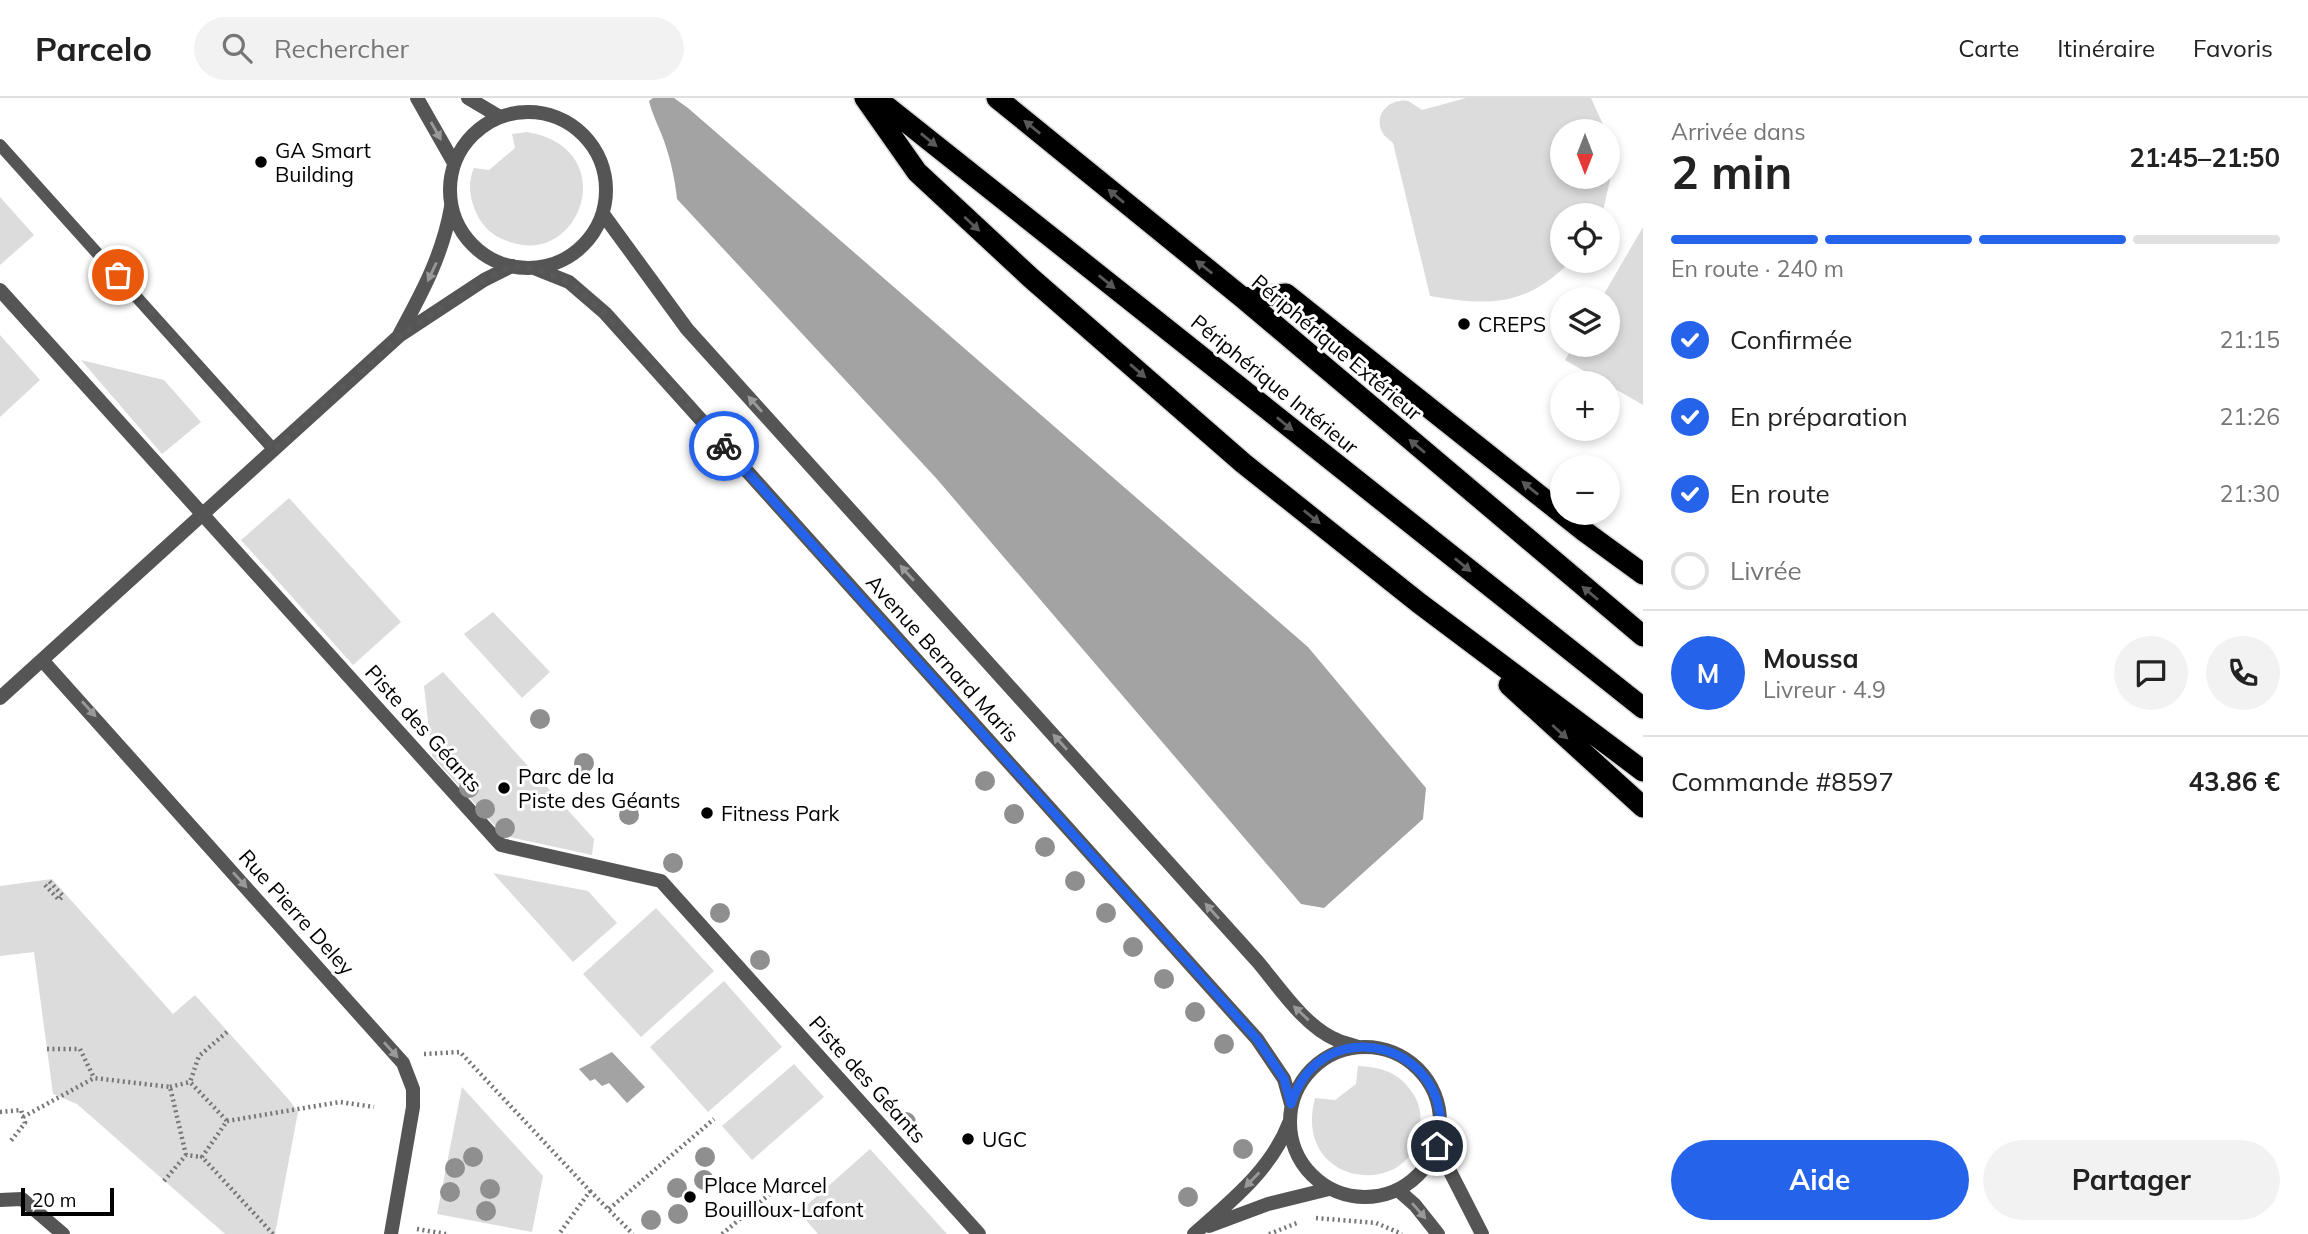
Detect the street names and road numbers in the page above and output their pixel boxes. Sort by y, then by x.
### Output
street label: Périphérique Extérieur [1247,268,1428,426]
street label: Périphérique Intérieur [1186,308,1364,460]
street label: Avenue Bernard Maris [861,569,1025,747]
street label: Piste des Géants [360,659,488,797]
street label: Rue Pierre Deley [234,844,360,980]
street label: Piste des Géants [804,1010,932,1148]

